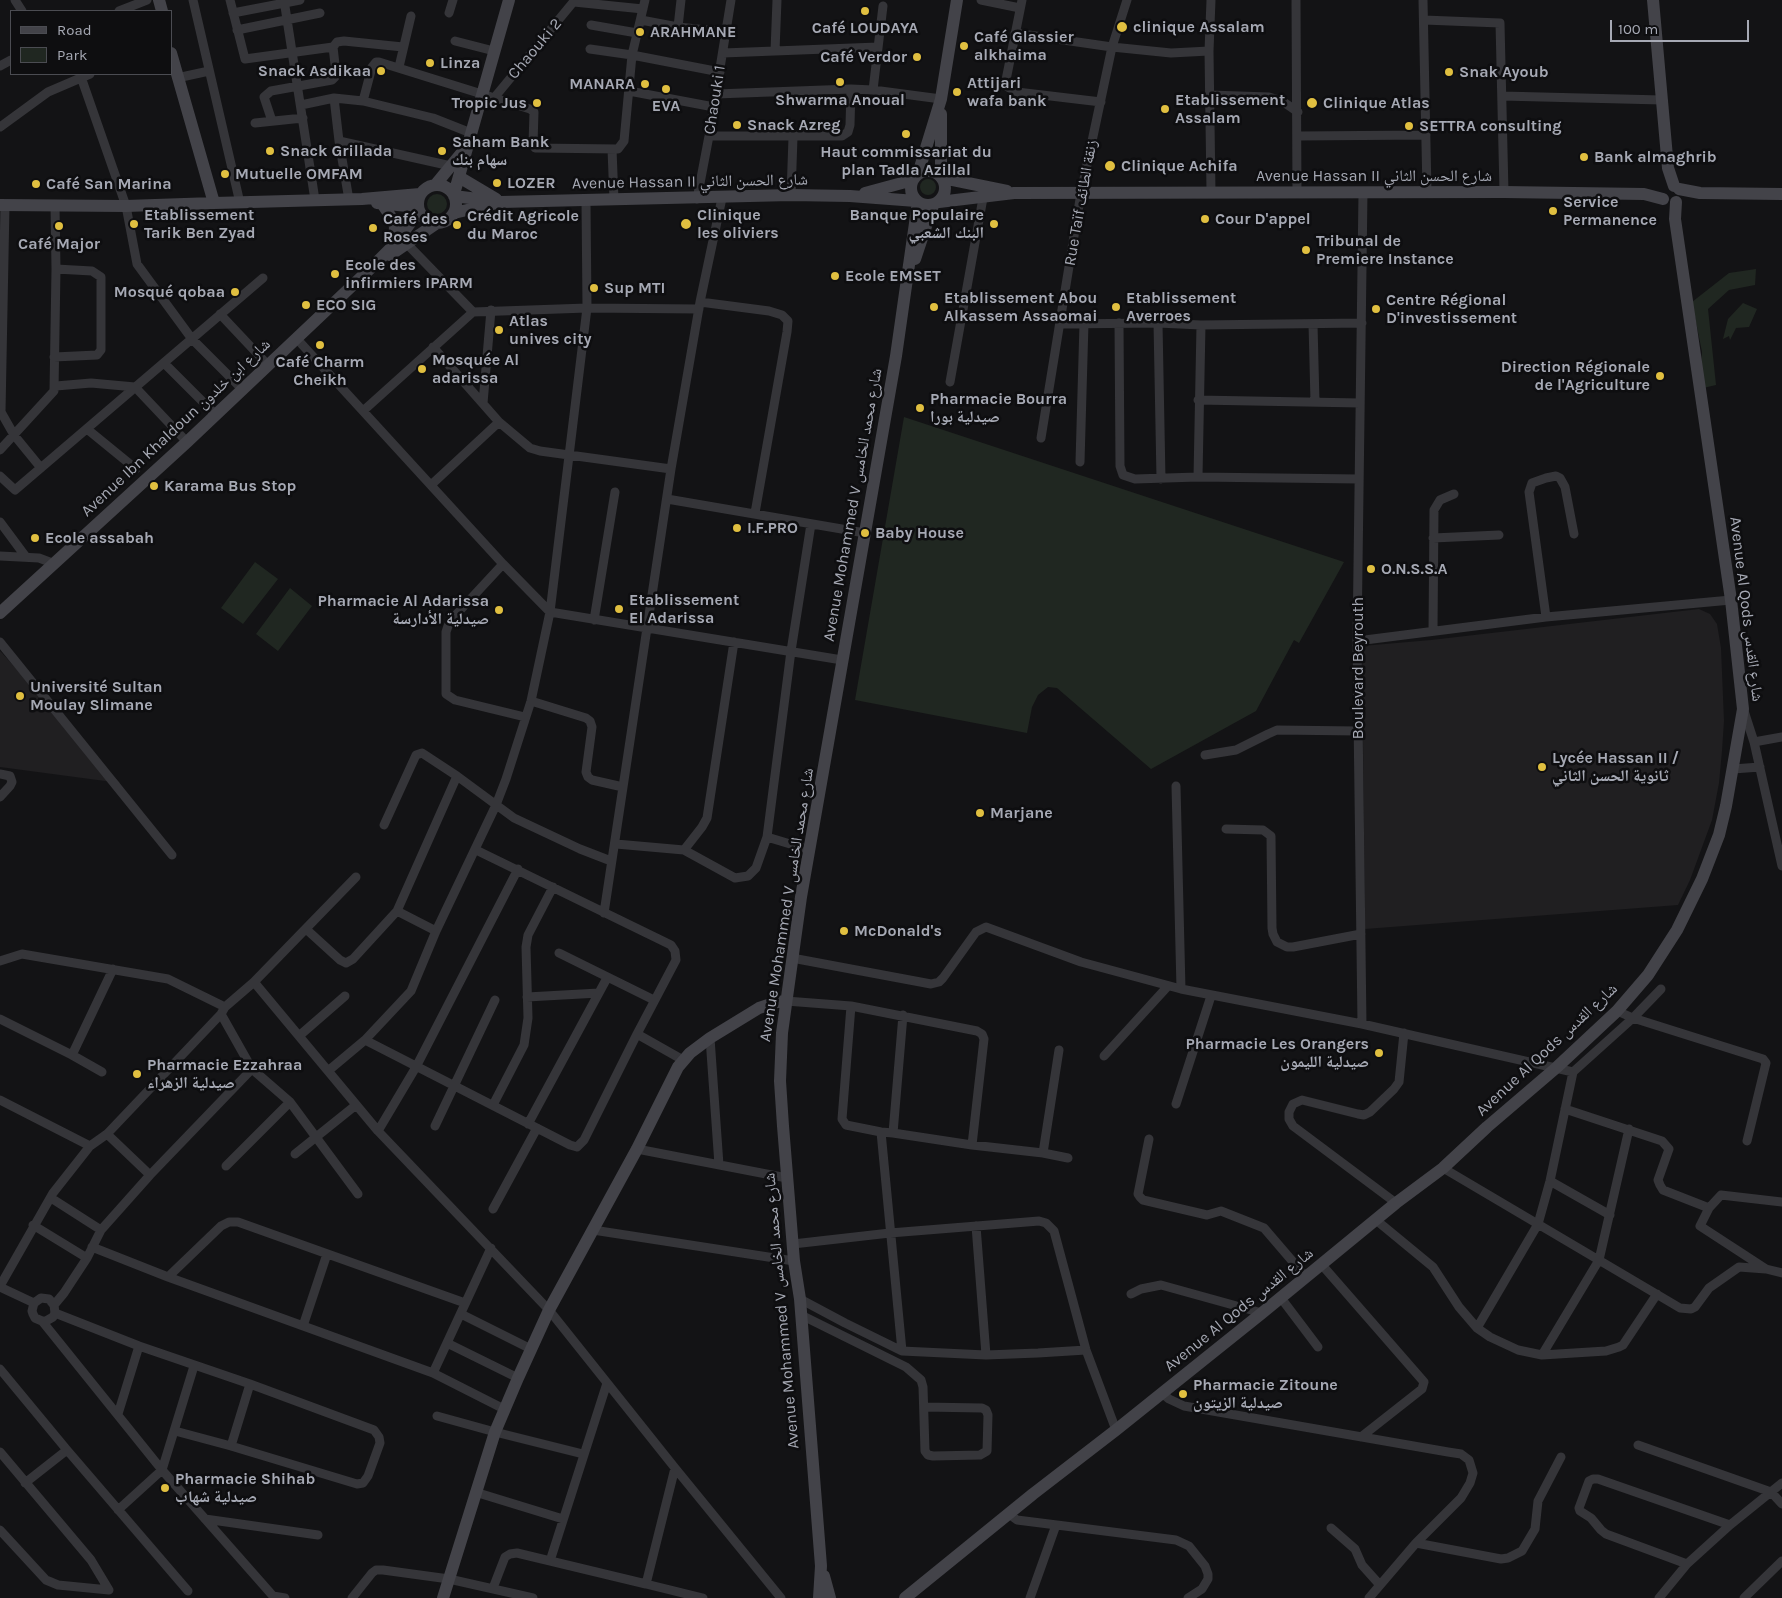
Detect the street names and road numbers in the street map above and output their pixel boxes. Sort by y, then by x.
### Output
street label: Chaouki 2 [504,15,566,83]
street label: Chaouki 1 [700,64,730,136]
street label: Rue Taïf زنقة الطائف [1060,139,1102,267]
street label: Avenue Hassan II شارع الحسن الثاني [1256,166,1492,186]
street label: Avenue Hassan II شارع الحسن الثاني [572,170,808,194]
street label: Avenue Ibn Khaldoun شارع ابن خلدون [77,335,275,521]
street label: Avenue Mohammed V شارع محمد الخامس [819,367,887,643]
street label: Avenue Al Qods شارع القدس [1725,515,1767,703]
street label: Boulevard Beyrouth [1348,597,1368,739]
street label: Avenue Mohammed V شارع محمد الخامس [756,767,818,1043]
street label: Avenue Al Qods شارع القدس [1472,979,1622,1121]
street label: Avenue Mohammed V شارع محمد الخامس [760,1172,804,1450]
street label: Avenue Al Qods شارع القدس [1161,1244,1317,1376]

